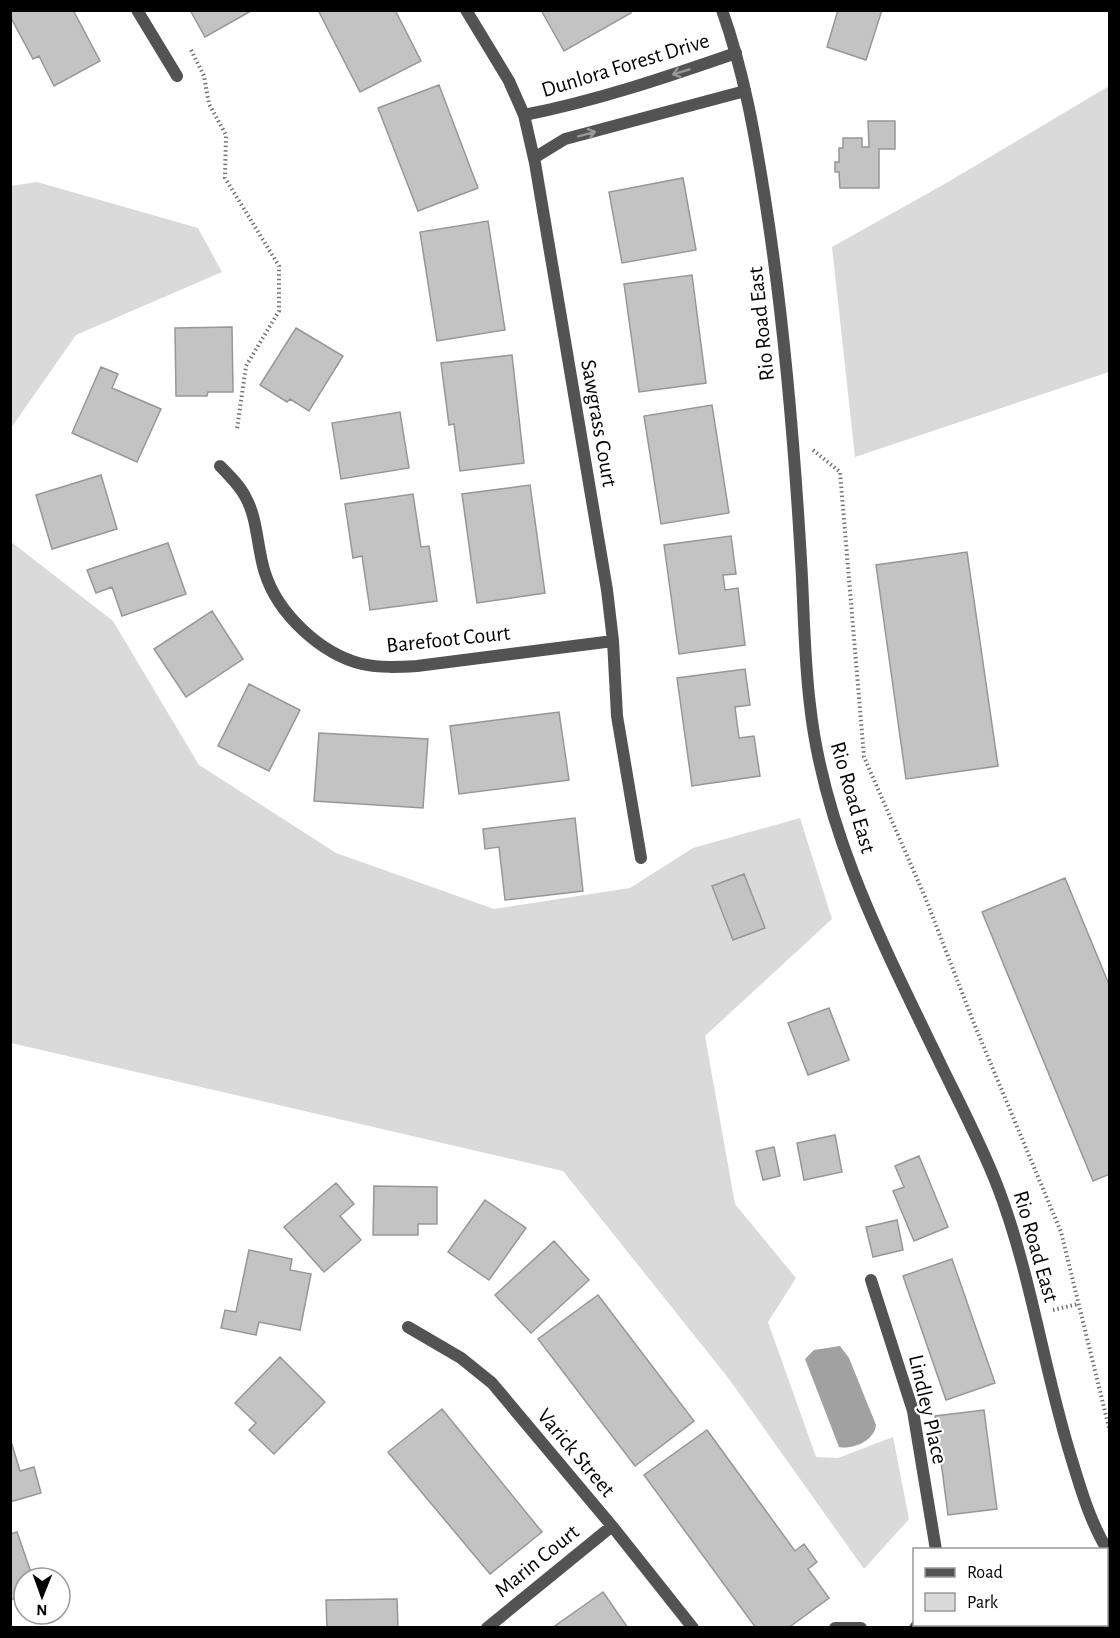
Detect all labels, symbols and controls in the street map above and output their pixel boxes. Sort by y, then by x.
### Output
street label: Dunlora Forest Drive [539,29,712,101]
one-way arrow [672,67,691,78]
one-way arrow [577,127,596,139]
street label: Rio Road East [744,266,778,382]
street label: Sawgrass Court [577,358,621,488]
street label: Barefoot Court [385,622,511,656]
street label: Rio Road East [827,739,879,856]
street label: Rio Road East [1010,1188,1062,1305]
street label: Lindley Place [905,1352,951,1466]
street label: Varick Street [533,1404,619,1501]
street label: Marin Court [490,1520,583,1601]
legend [913,1548,1108,1626]
text: Road [967,1564,1003,1582]
north arrow [12,1566,72,1626]
text: Park [967,1594,999,1612]
text: N [36,1602,47,1618]

